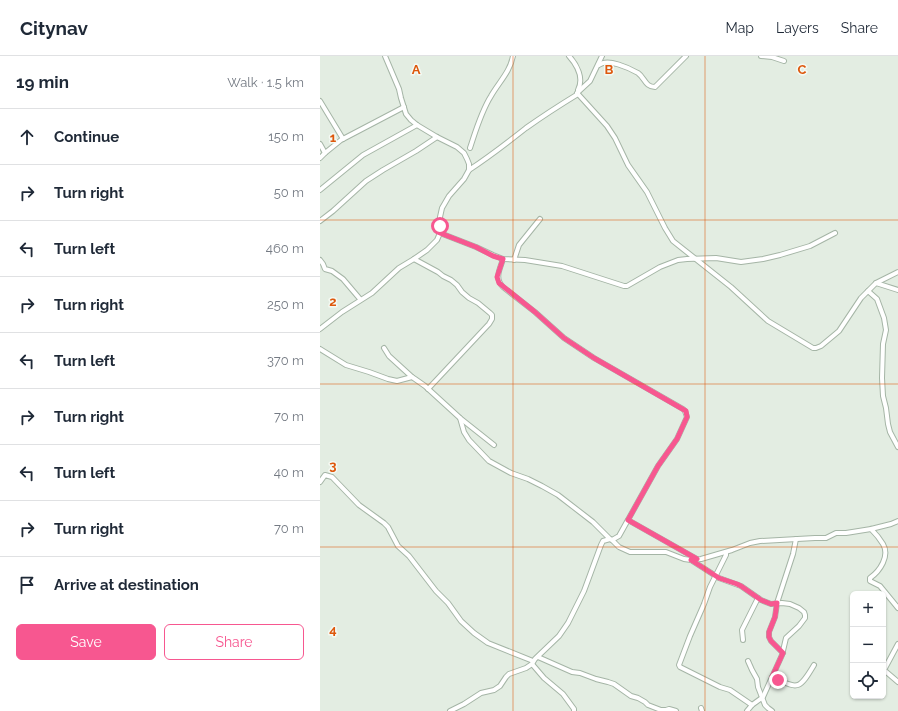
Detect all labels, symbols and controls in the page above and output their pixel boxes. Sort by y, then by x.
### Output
text: Citynav [20,17,88,39]
text: Map [726,20,754,36]
text: Layers [776,20,819,36]
text: Share [841,20,878,36]
text: A [412,62,421,77]
text: B [605,62,614,77]
text: C [798,62,807,77]
text: 19 min [16,72,69,92]
text: Walk · 1.5 km [227,75,304,90]
icon: ahead [16,126,38,148]
text: Continue [54,128,119,146]
text: 150 m [268,129,304,144]
text: 1 [330,130,337,145]
icon: right [16,182,38,204]
text: Turn right [54,184,124,202]
text: 50 m [274,185,304,200]
route start [431,217,449,235]
icon: left [16,238,38,260]
text: Turn left [54,240,115,258]
text: 460 m [266,241,304,256]
icon: right [16,294,38,316]
text: 2 [329,294,337,309]
text: Turn right [54,296,124,314]
text: 250 m [267,297,304,312]
icon: left [16,350,38,372]
text: Turn left [54,352,115,370]
text: 370 m [267,353,304,368]
icon: right [16,406,38,428]
text: Turn right [54,408,124,426]
text: 70 m [274,409,304,424]
text: 3 [329,458,337,473]
icon: left [16,462,38,484]
text: Turn left [54,464,115,482]
text: 40 m [274,465,304,480]
icon: right [16,518,38,540]
text: Turn right [54,520,124,538]
text: 70 m [274,521,304,536]
icon: arrive [16,574,38,596]
text: Arrive at destination [54,576,199,594]
map controls [850,591,886,699]
button: + [850,591,886,627]
text: 4 [329,622,337,637]
button: Save [16,624,156,660]
button: Share [164,624,304,660]
button: − [850,627,886,663]
button: locate [850,663,886,699]
route end [769,671,787,689]

